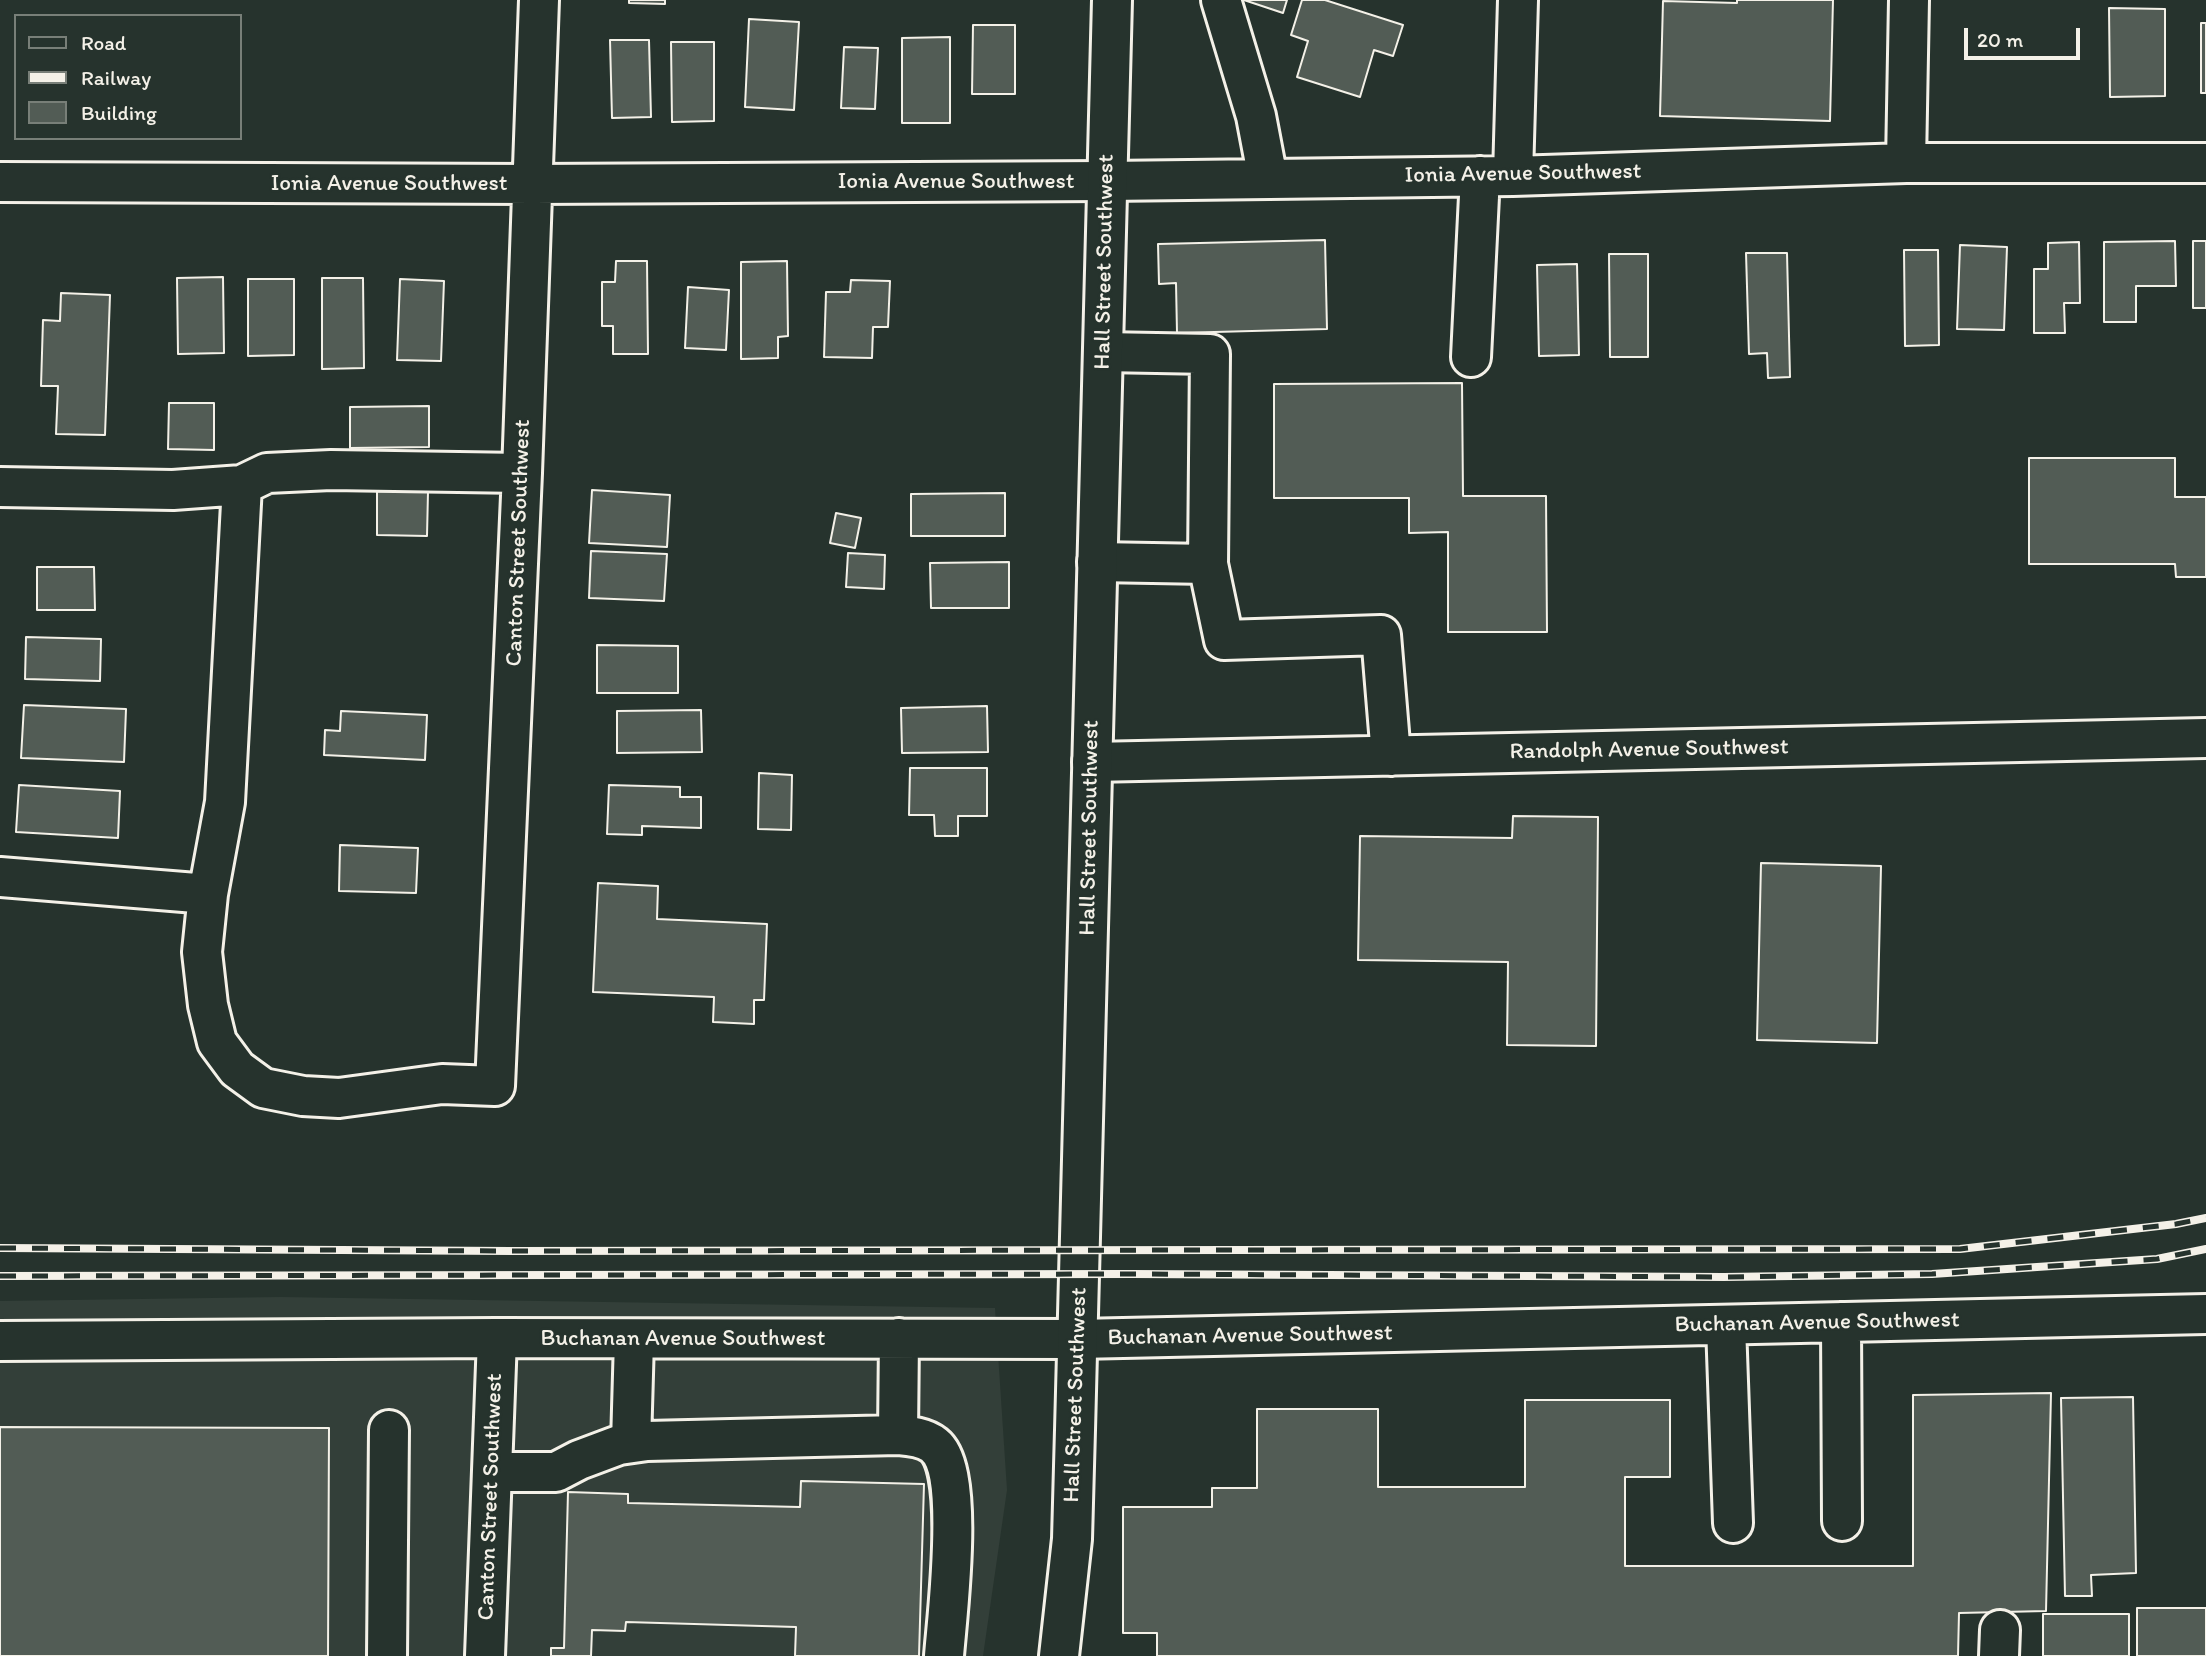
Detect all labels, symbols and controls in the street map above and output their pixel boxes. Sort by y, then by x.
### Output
legend [14,14,242,140]
scale bar [1968,14,2084,58]
text: 20 m [1977,27,2023,52]
text: Road [81,30,126,55]
text: Railway [81,65,151,90]
text: Building [81,100,157,125]
street label: Hall Street Southwest [1089,154,1121,370]
street label: Ionia Avenue Southwest [1404,158,1642,190]
street label: Ionia Avenue Southwest [838,168,1074,196]
street label: Ionia Avenue Southwest [271,170,507,198]
street label: Canton Street Southwest [501,419,537,667]
street label: Hall Street Southwest [1074,720,1106,936]
street label: Randolph Avenue Southwest [1509,734,1789,766]
street label: Hall Street Southwest [1058,1287,1094,1503]
street label: Buchanan Avenue Southwest [1674,1307,1960,1339]
street label: Buchanan Avenue Southwest [1107,1320,1393,1352]
street label: Buchanan Avenue Southwest [541,1325,825,1353]
street label: Canton Street Southwest [473,1373,509,1621]

